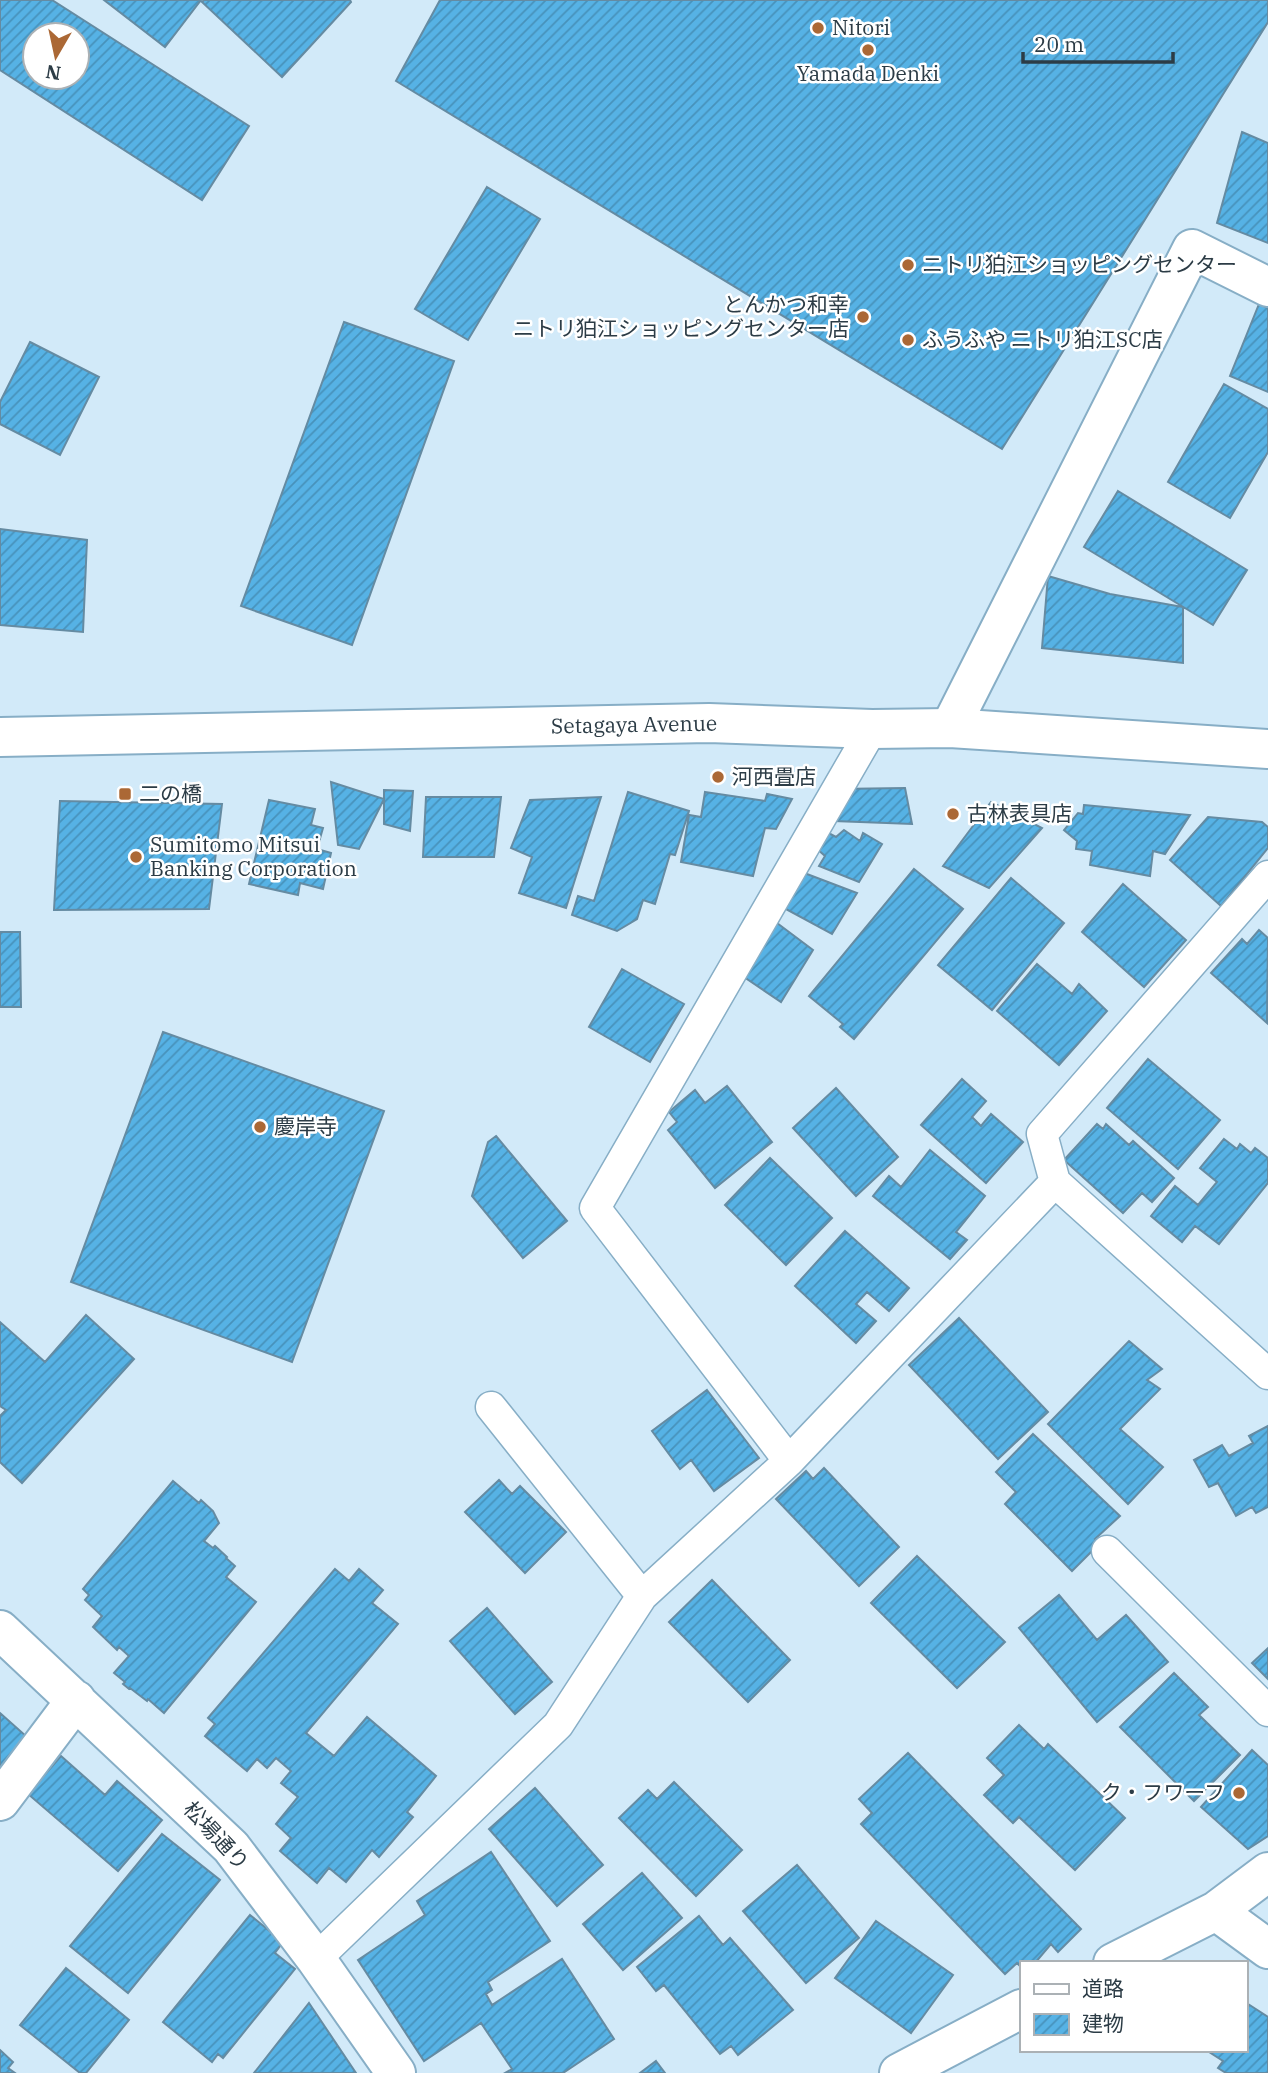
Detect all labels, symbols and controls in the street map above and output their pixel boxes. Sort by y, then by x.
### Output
place label: Nitori [832,13,890,41]
marker: Nitori [810,20,826,36]
north arrow [21,21,91,91]
scale bar [1023,21,1174,65]
text: 20 m [1034,30,1084,58]
marker: Yamada Denki [860,42,876,58]
place label: Yamada Denki [797,59,939,87]
text: N [44,60,63,86]
place label: ニトリ狛江ショッピングセンター [922,250,1237,278]
marker: ニトリ狛江ショッピングセンター [900,257,916,273]
place label: とんかつ和幸 ニトリ狛江ショッピングセンター店 [513,290,849,342]
marker: とんかつ和幸 ニトリ狛江ショッピングセンター店 [855,309,871,325]
place label: ふうふや ニトリ狛江SC店 [922,325,1163,353]
marker: ふうふや ニトリ狛江SC店 [900,332,916,348]
street label: Setagaya Avenue [551,709,717,739]
place label: 河西畳店 [732,762,816,790]
marker: 河西畳店 [710,769,726,785]
place label: 二の橋 [139,779,202,807]
marker: 二の橋 [117,786,133,802]
place label: 古林表具店 [967,799,1072,827]
marker: 古林表具店 [945,806,961,822]
place label: Sumitomo Mitsui Banking Corporation [150,830,357,882]
marker: Sumitomo Mitsui Banking Corporation [128,849,144,865]
place label: 慶岸寺 [274,1112,337,1140]
marker: 慶岸寺 [252,1119,268,1135]
place label: ク・フワーフ [1101,1778,1225,1806]
marker: ク・フワーフ [1231,1785,1247,1801]
street label: 松場通り [178,1795,256,1876]
legend [1020,1961,1247,2052]
text: 道路 [1082,1974,1124,2002]
text: 建物 [1082,2009,1124,2037]

